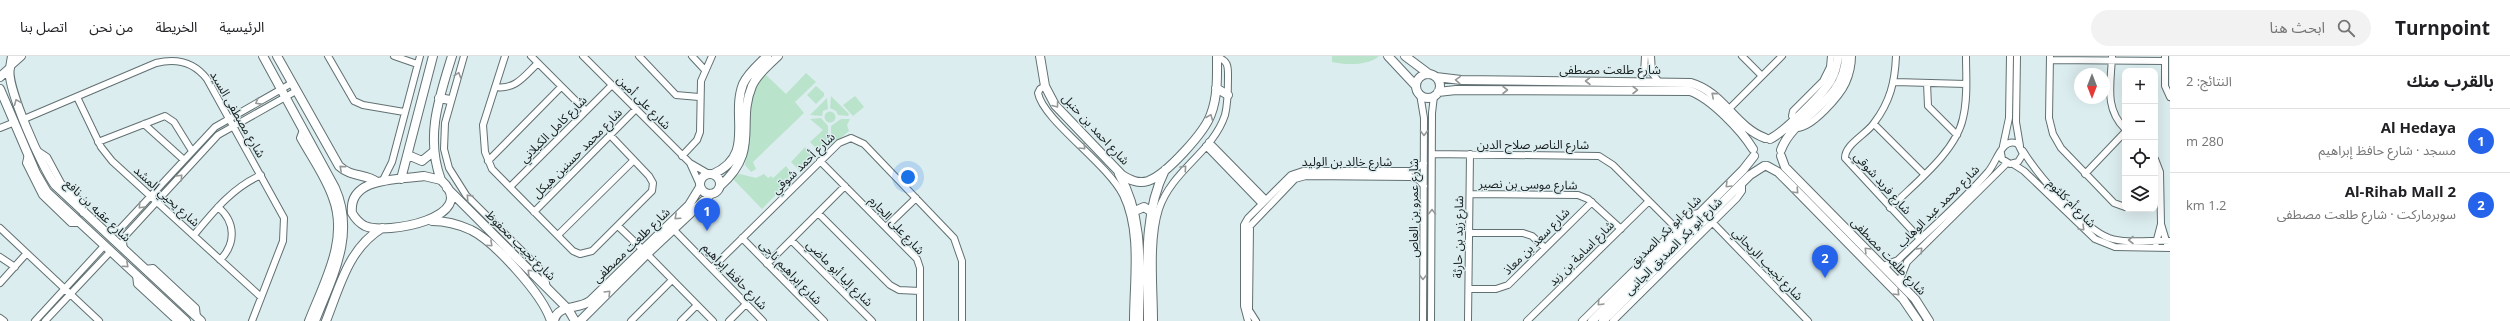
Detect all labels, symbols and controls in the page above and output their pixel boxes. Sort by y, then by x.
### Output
search box [2091,10,2371,46]
text: Turnpoint [2395,15,2490,41]
text: اتصل بنا [20,17,67,36]
text: من نحن [89,17,133,36]
text: الخريطة [155,17,197,36]
text: الرئيسية [219,17,264,36]
text: ابحث هنا [2269,17,2325,37]
icon: search [2335,17,2357,39]
street label: شارع طلعت مصطفى [1559,61,1661,79]
street label: شارع مصطفى السيد [205,67,270,161]
north arrow [2074,68,2110,104]
map controls [2122,68,2158,212]
button: + [2122,68,2158,104]
text: بالقرب منك [2407,69,2494,92]
street label: شارع على أمين [612,71,675,134]
one-way arrow [453,72,462,79]
text: النتائج: 2 [2186,72,2232,90]
one-way arrow [1455,75,1461,84]
one-way arrow [1585,77,1591,85]
one-way arrow [1502,86,1508,94]
one-way arrow [1632,86,1638,94]
street label: شارع احمد بن حنبل [1058,90,1134,169]
street label: شارع كامل الكيلاني [516,92,592,168]
one-way arrow [1712,93,1719,100]
one-way arrow [254,97,262,104]
one-way arrow [14,98,22,105]
one-way arrow [1051,101,1058,108]
street label: شارع محمد حسنين هيكل [528,104,626,202]
button: − [2122,104,2158,140]
one-way arrow [1205,114,1213,121]
text: Al Hedaya [2381,117,2456,137]
street label: شارع أحمد شوقي [768,128,840,199]
one-way arrow [1420,130,1428,136]
text: 280 m [2186,132,2224,150]
text: 1 [2477,132,2485,150]
street label: شارع الناصر صلاح الدين [1477,136,1589,154]
button: locate [2122,140,2158,176]
text: مسجد · شارع حافظ إبراهيم [2319,141,2456,159]
one-way arrow [1078,142,1086,150]
street label: شارع فريد شوقي [1849,148,1916,219]
street label: شارع خالد بن الوليد [1302,153,1392,171]
street label: شارع عمرو بن العاص [1405,158,1423,258]
street label: شارع محمد عبد الوهاب [1893,161,1984,252]
street label: شارع يحيي المشد [129,162,204,232]
one-way arrow [1179,165,1187,173]
one-way arrow [339,166,347,173]
your location [898,167,918,187]
one-way arrow [175,174,182,182]
street label: شارع عقبه بن نافع [60,175,135,246]
street label: شارع موسى بن نصير [1477,175,1578,194]
street label: شارع أم كلثوم [2043,175,2100,232]
button: layers [2122,176,2158,212]
one-way arrow [1725,180,1733,188]
text: Al-Rihab Mall 2 [2345,181,2456,201]
one-way arrow [1792,186,1799,194]
street label: شارع ابو بكر الصديق [1625,191,1706,272]
street label: شارع على الجارم [864,192,929,259]
street label: شارع ابو بكر الصديق الجانبى [1620,193,1726,299]
one-way arrow [466,194,473,202]
street label: شارع زيد بن حارثة [1449,195,1468,279]
text: 1.2 km [2186,196,2227,214]
text: 2 [2477,196,2485,214]
pin: 1 [694,198,720,231]
one-way arrow [138,201,146,209]
street label: شارع طلعت مصطفى [589,204,674,287]
street label: شارع سعد بن معاذ [1499,204,1574,279]
text: سوبرماركت · شارع طلعت مصطفى [2277,205,2456,223]
street label: شارع نجيب محفوظ [481,206,560,285]
one-way arrow [1428,209,1436,215]
one-way arrow [674,212,682,220]
street label: شارع طلعت مصطفى [1847,214,1930,299]
street label: شارع اسامة بن زيد [1544,216,1618,290]
one-way arrow [2077,223,2085,231]
street label: شارع نجيب الريحاني [1728,224,1807,305]
street label: شارع إبراهيم ناجى [755,236,826,309]
street label: شارع إليا أبو ماضي [802,236,877,311]
one-way arrow [2128,236,2134,244]
one-way arrow [485,239,493,247]
street label: شارع حافظ إبراهيم [698,239,771,314]
pin: 2 [1812,245,1838,278]
one-way arrow [1864,247,1872,255]
one-way arrow [1915,247,1922,255]
one-way arrow [121,261,129,268]
one-way arrow [528,269,535,277]
one-way arrow [1419,274,1427,280]
one-way arrow [1892,289,1900,296]
one-way arrow [603,290,611,298]
one-way arrow [1597,298,1605,306]

